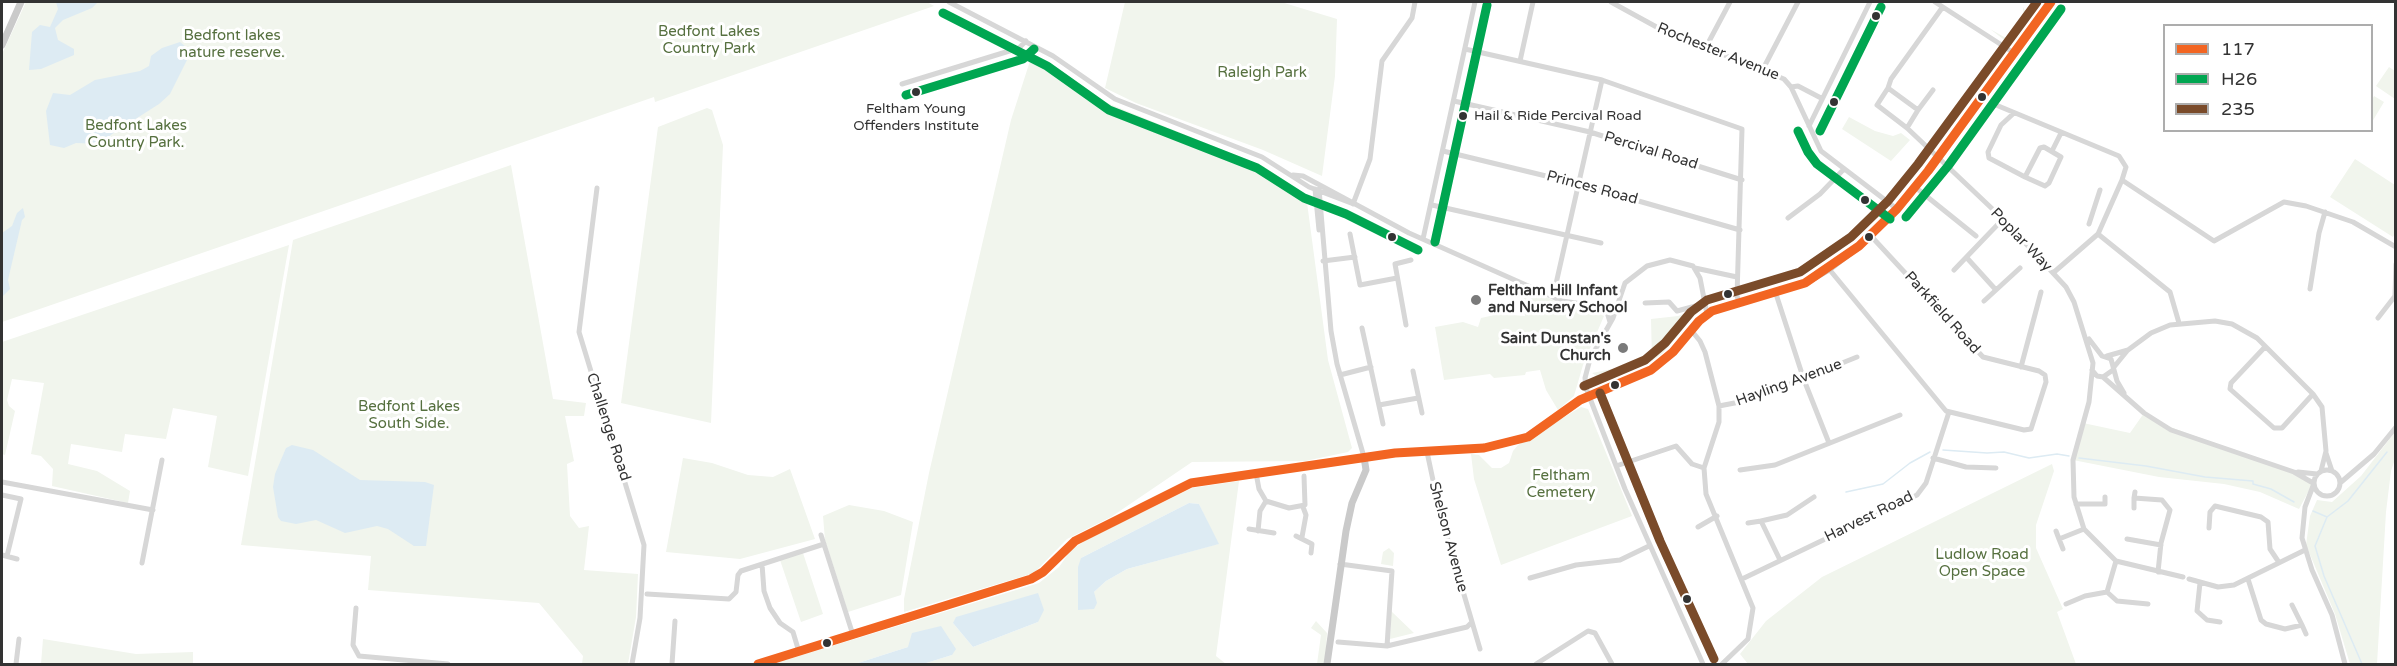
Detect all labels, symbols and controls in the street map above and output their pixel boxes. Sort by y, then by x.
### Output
unlabelled marker [1870,10,1882,22]
street label: Rochester Avenue [1654,19,1782,85]
park label: Bedfont Lakes Country Park [658,23,760,58]
legend [2163,24,2373,132]
park label: Bedfont lakes nature reserve. [179,27,285,62]
text: 117 [2221,38,2255,60]
park label: Raleigh Park [1217,64,1307,82]
text: H26 [2221,68,2257,90]
marker: Feltham Young Offenders Institute [910,86,922,98]
unlabelled marker [1976,91,1988,103]
unlabelled marker [1828,96,1840,108]
text: 235 [2221,98,2255,120]
place label: Feltham Young Offenders Institute [853,101,979,134]
place label: Hail & Ride Percival Road [1474,108,1642,124]
marker: Hail & Ride Percival Road [1457,110,1469,122]
park label: Bedfont Lakes Country Park. [85,117,187,152]
street label: Percival Road [1602,128,1700,174]
street label: Princes Road [1544,167,1640,209]
unlabelled marker [1859,194,1871,206]
street label: Poplar Way [1986,205,2056,275]
unlabelled marker [1386,231,1398,243]
unlabelled marker [1863,231,1875,243]
street label: Parkfield Road [1900,268,1984,358]
place label: Feltham Hill Infant and Nursery School [1488,282,1627,317]
unlabelled marker [1722,288,1734,300]
marker: Feltham Hill Infant and Nursery School [1469,293,1483,307]
place label: Saint Dunstan's Church [1501,330,1611,365]
marker: Saint Dunstan's Church [1616,341,1630,355]
street label: Hayling Avenue [1734,356,1844,410]
street label: Challenge Road [582,371,634,483]
unlabelled marker [1609,379,1621,391]
park label: Bedfont Lakes South Side. [358,398,460,433]
park label: Feltham Cemetery [1527,467,1595,502]
street label: Shelson Avenue [1425,480,1471,594]
street label: Harvest Road [1822,488,1916,546]
park label: Ludlow Road Open Space [1935,546,2029,581]
unlabelled marker [1681,593,1693,605]
unlabelled marker [821,637,833,649]

